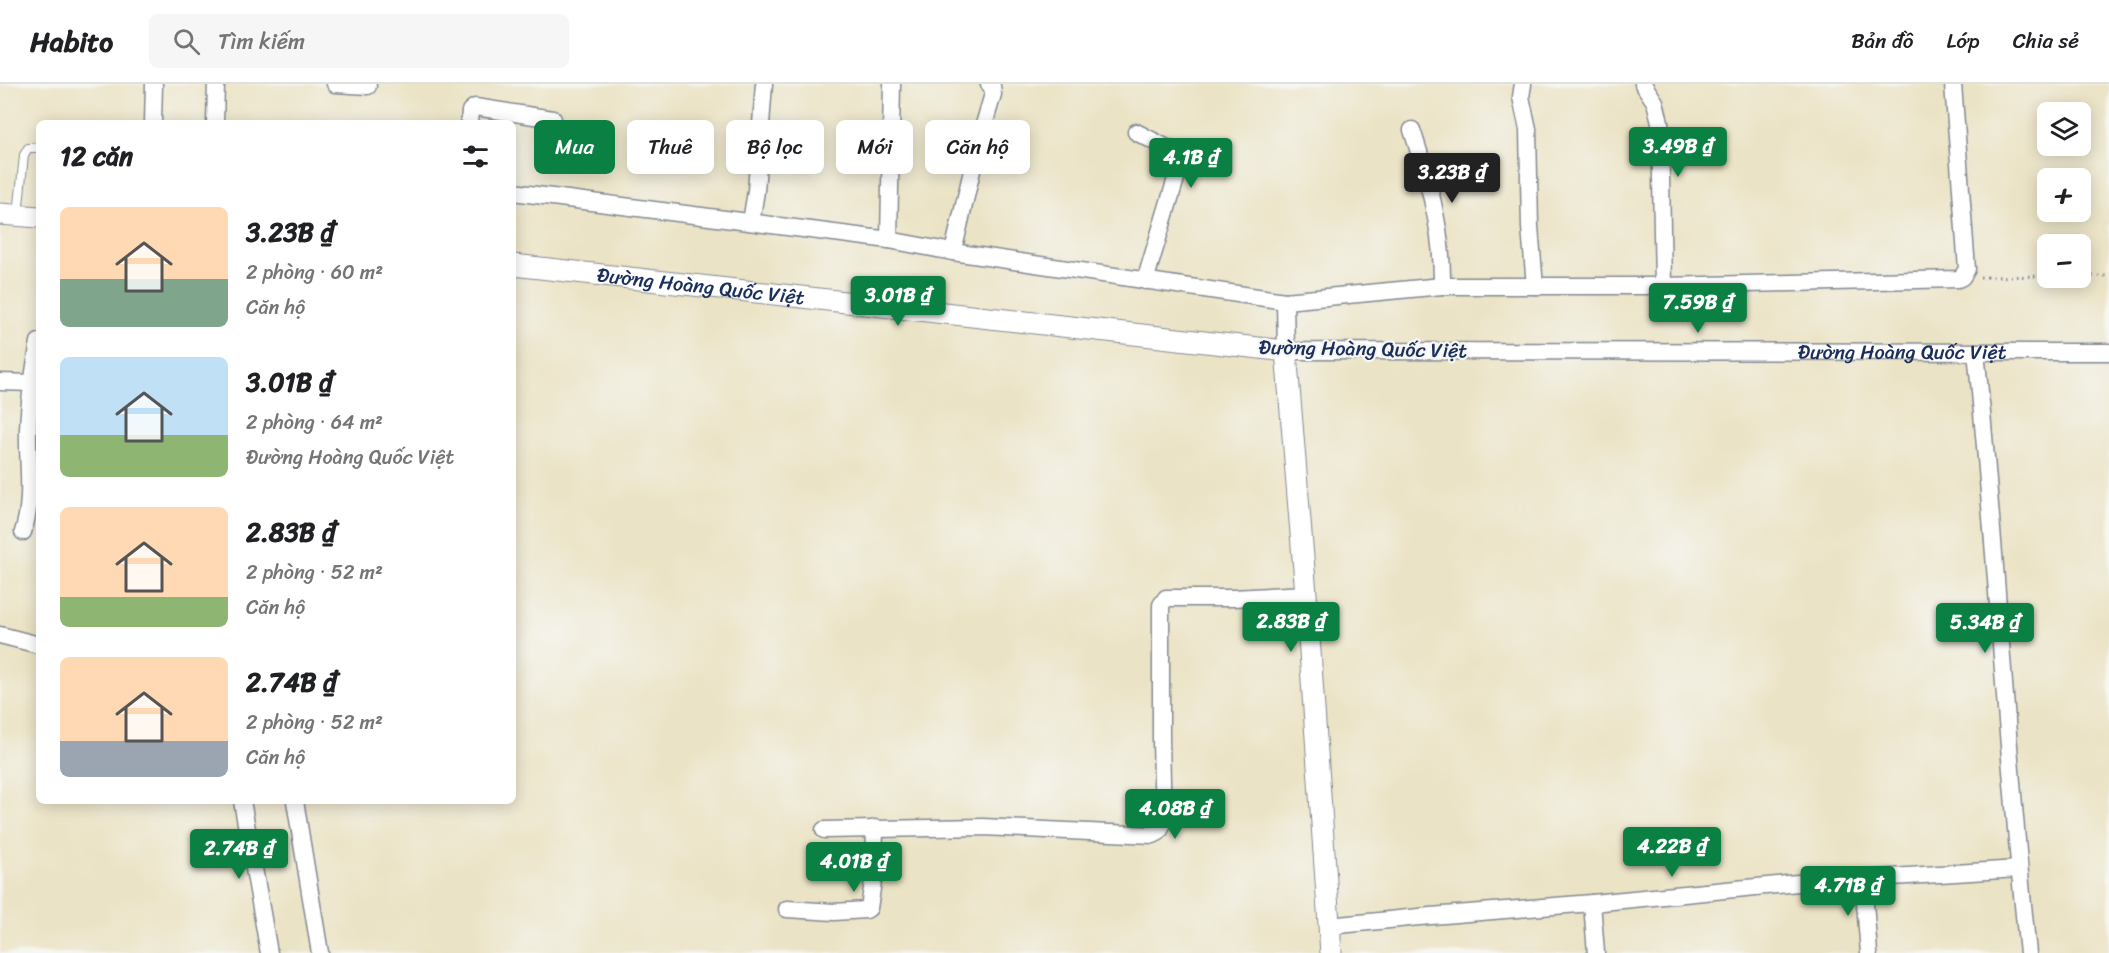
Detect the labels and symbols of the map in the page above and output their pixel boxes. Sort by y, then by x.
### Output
pin: 3.49B ₫ [1623,127,1733,178]
pin: 4.1B ₫ [1142,138,1240,189]
pin: 3.23B ₫ [1397,153,1507,204]
street label: Đường Hoàng Quốc Việt [595,257,807,315]
pin: 3.01B ₫ [843,276,953,327]
pin: 7.59B ₫ [1643,283,1753,334]
street label: Đường Hoàng Quốc Việt [1259,330,1468,368]
street label: Đường Hoàng Quốc Việt [1798,334,2007,369]
pin: 2.83B ₫ [1236,602,1346,653]
pin: 5.34B ₫ [1930,603,2040,654]
pin: 4.08B ₫ [1120,789,1230,840]
pin: 4.22B ₫ [1617,827,1727,878]
pin: 2.74B ₫ [184,829,294,880]
pin: 4.01B ₫ [799,842,909,893]
pin: 4.71B ₫ [1793,866,1903,917]

